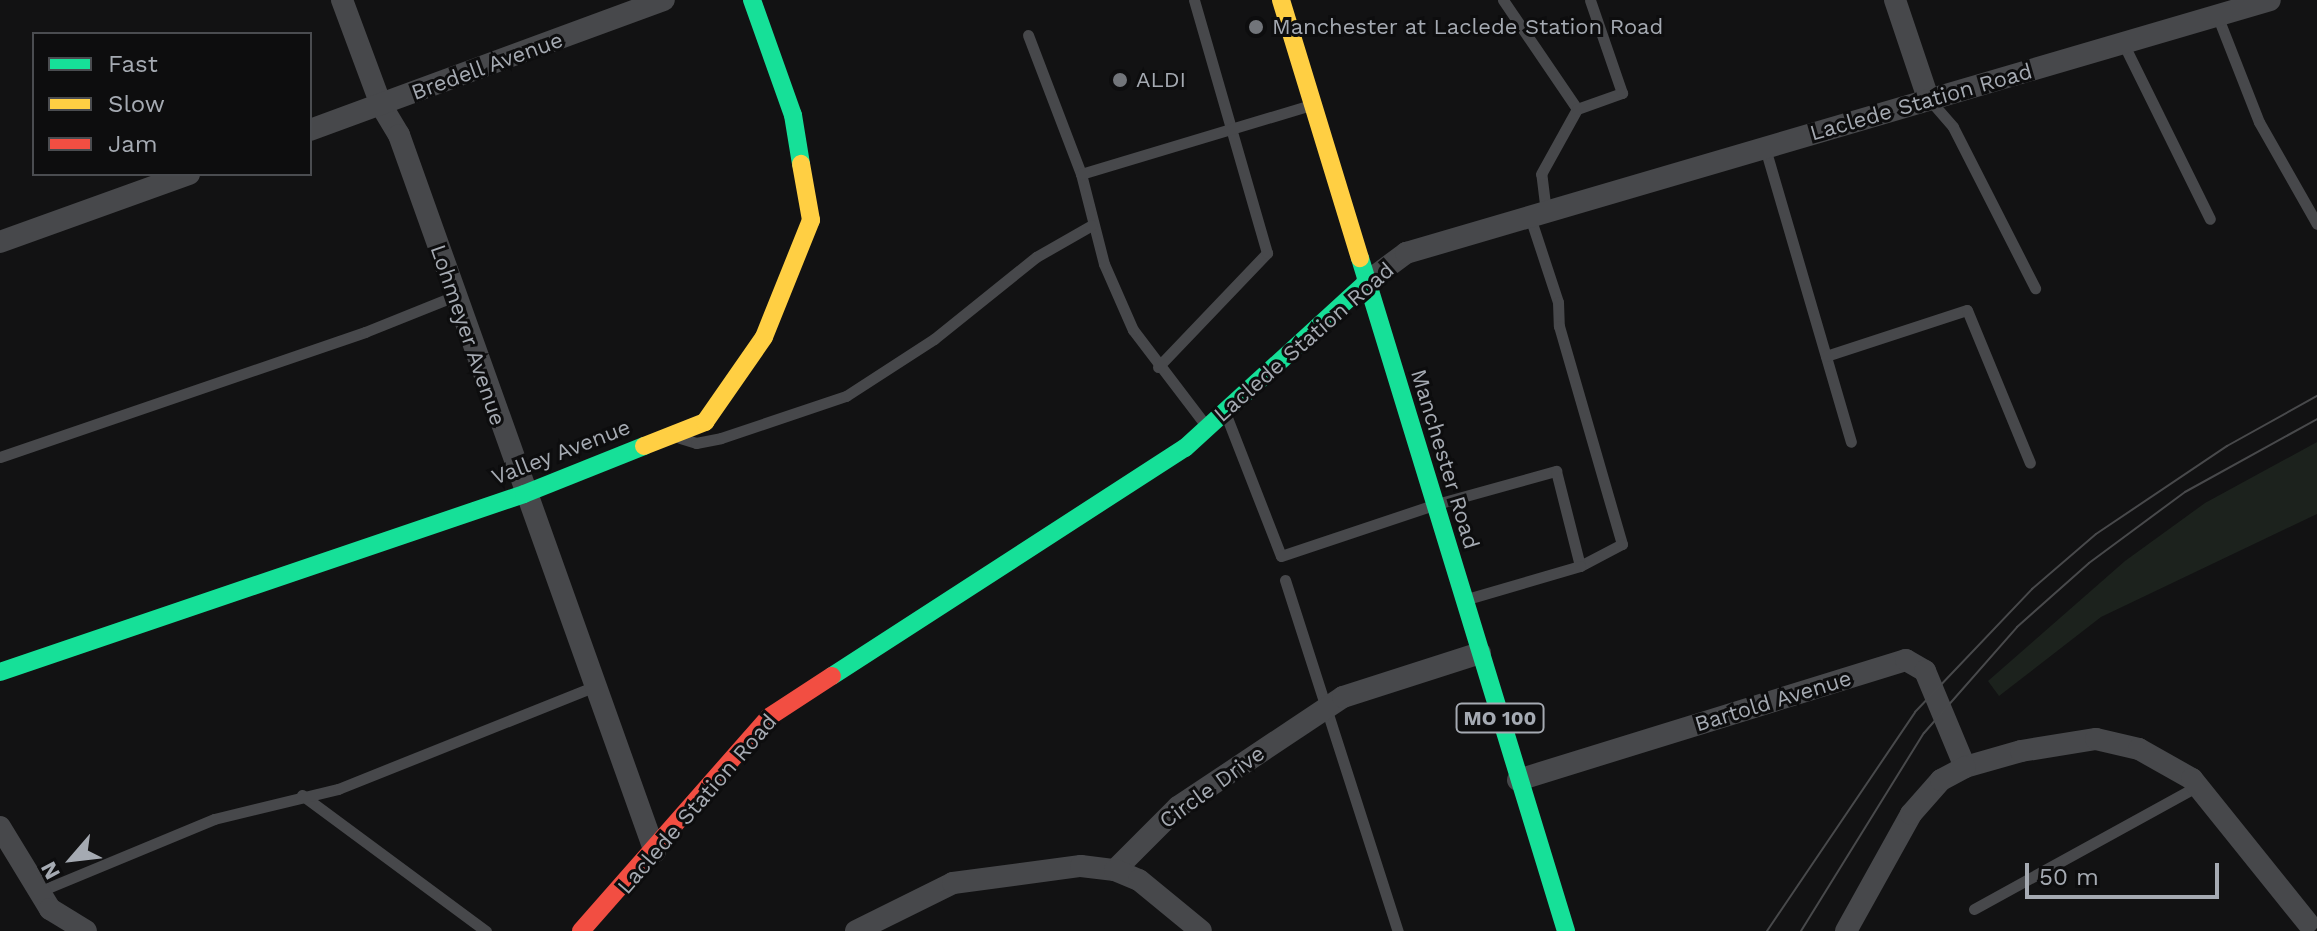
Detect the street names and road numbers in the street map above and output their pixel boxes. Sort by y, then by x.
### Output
street label: Bredell Avenue [407,26,567,106]
street label: Laclede Station Road [1807,58,2035,146]
street label: Lohmeyer Avenue [424,240,512,430]
street label: Laclede Station Road [1209,257,1399,427]
street label: Manchester Road [1405,366,1485,552]
street label: Valley Avenue [487,413,635,491]
street label: Bartold Avenue [1691,664,1855,738]
road number: MO 100 [1454,702,1546,734]
street label: Laclede Station Road [612,709,782,899]
street label: Circle Drive [1154,740,1270,834]

